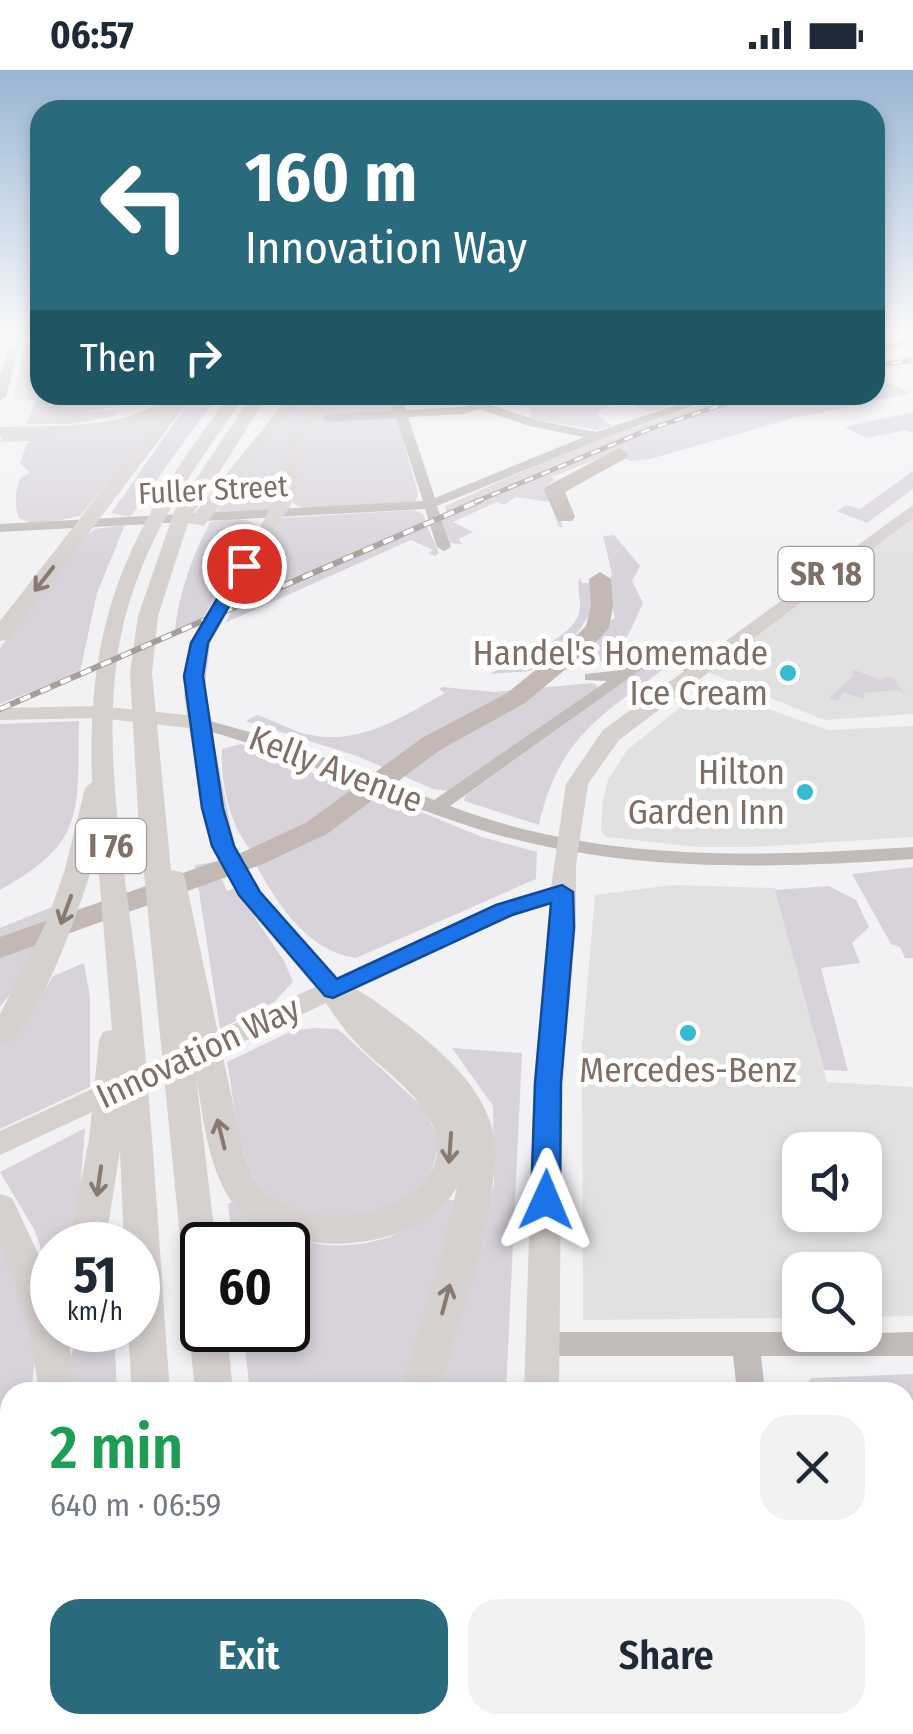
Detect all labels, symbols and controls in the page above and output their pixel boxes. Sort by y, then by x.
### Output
text: 06:57 [50,12,134,58]
text: 160 m [245,136,417,220]
icon: left [80,140,210,270]
text: Innovation Way [245,221,527,275]
icon: right [176,330,231,385]
text: Then [80,335,156,381]
street label: Fuller Street [137,468,289,512]
pin [202,524,287,609]
icon: arrive [217,539,272,594]
road number: SR 18 [778,547,874,601]
one-way arrow [34,565,55,592]
place label: Handel's Homemade Ice Cream [473,632,768,714]
marker: Handel's Homemade Ice Cream [777,662,799,684]
street label: Kelly Avenue [243,717,429,821]
place label: Hilton Garden Inn [628,751,785,833]
marker: Hilton Garden Inn [794,781,816,803]
road number: I 76 [76,819,146,873]
one-way arrow [56,893,74,924]
street label: Innovation Way [90,986,307,1117]
marker: Mercedes-Benz [677,1022,699,1044]
place label: Mercedes-Benz [579,1049,797,1091]
one-way arrow [211,1119,230,1150]
one-way arrow [440,1131,459,1164]
map controls [782,1132,882,1352]
button: sound [782,1132,882,1232]
position arrow [494,1148,598,1252]
one-way arrow [90,1164,108,1197]
speed limit sign: 60 [180,1222,310,1352]
text: 51 [73,1245,116,1305]
button: search [782,1252,882,1352]
one-way arrow [438,1284,457,1315]
text: km/h [67,1297,123,1327]
text: 2 min [50,1412,183,1484]
button: close [760,1415,865,1520]
text: 640 m · 06:59 [50,1486,221,1524]
button: Exit [50,1599,448,1714]
button: Share [468,1599,865,1714]

